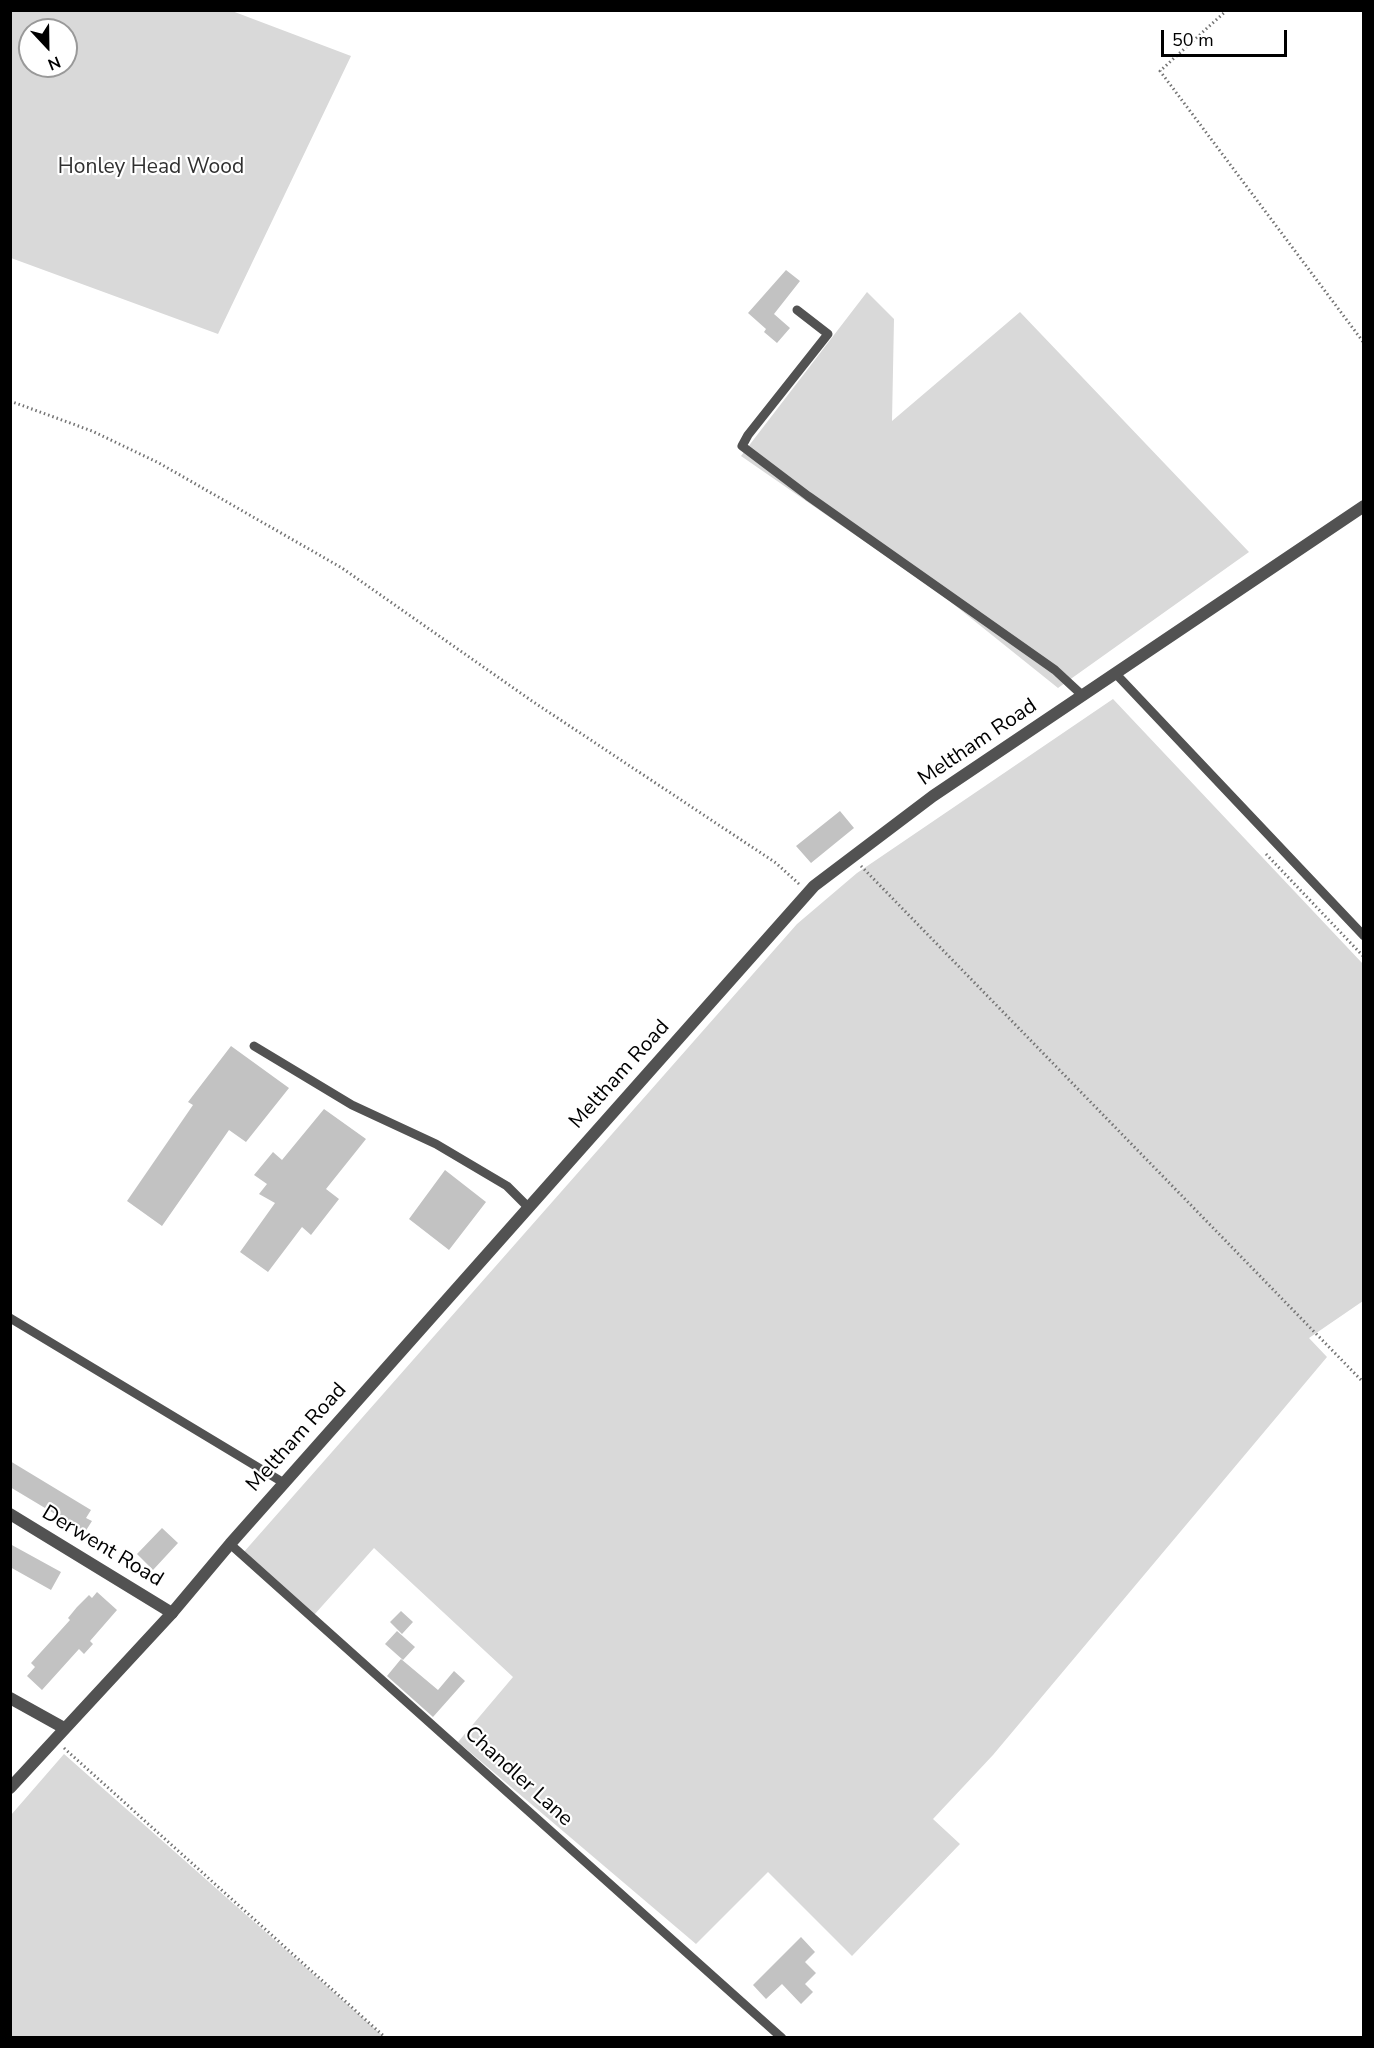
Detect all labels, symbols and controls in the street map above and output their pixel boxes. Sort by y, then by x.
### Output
north arrow [18,18,78,78]
scale bar [1164,18,1290,56]
text: 50 m [1172,28,1214,52]
text: N [44,50,64,75]
park label: Honley Head Wood [58,155,244,181]
street label: Meltham Road [914,694,1042,792]
street label: Meltham Road [565,1015,675,1135]
street label: Meltham Road [242,1378,352,1498]
street label: Derwent Road [37,1501,167,1593]
street label: Chandler Lane [459,1722,577,1832]

